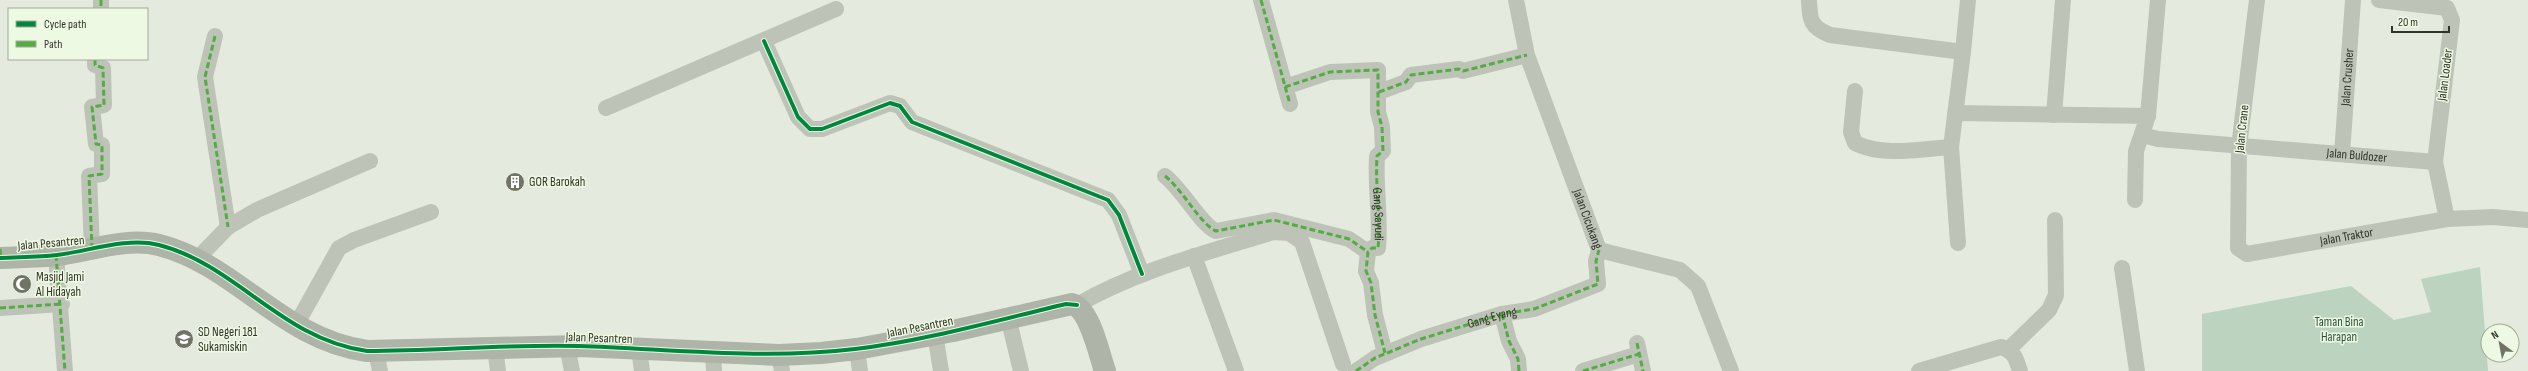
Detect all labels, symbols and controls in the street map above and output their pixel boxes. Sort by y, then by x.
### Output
legend [8,8,148,60]
scale bar [2392,8,2449,34]
text: 20 m [2398,15,2418,30]
text: Cycle path [44,17,86,32]
text: Path [44,37,62,52]
street label: Jalan Crusher [2337,48,2358,107]
street label: Jalan Loader [2434,48,2456,103]
street label: Jalan Crane [2231,104,2252,155]
street label: Jalan Buldozer [2325,145,2388,166]
building icon: GOR Barokah [504,171,526,193]
place label: GOR Barokah [529,174,585,190]
street label: Jalan Cicukang [1569,186,1606,251]
street label: Gang Sayudi [1369,187,1387,241]
street label: Jalan Traktor [2318,224,2375,249]
street label: Jalan Pesantren [16,232,85,254]
place label: Masjid Jami Al Hidayah [35,269,84,300]
mosque icon: Masjid Jami Al Hidayah [11,273,33,295]
street label: Gang Eyang [1466,304,1518,332]
street label: Jalan Pesantren [885,313,954,341]
park label: Taman Bina Harapan [2314,314,2364,345]
north arrow [2480,323,2520,363]
place label: SD Negeri 181 Sukamiskin [198,324,258,355]
school or university icon: SD Negeri 181 Sukamiskin [173,328,195,350]
text: N [2489,328,2501,342]
street label: Jalan Pesantren [564,329,633,347]

